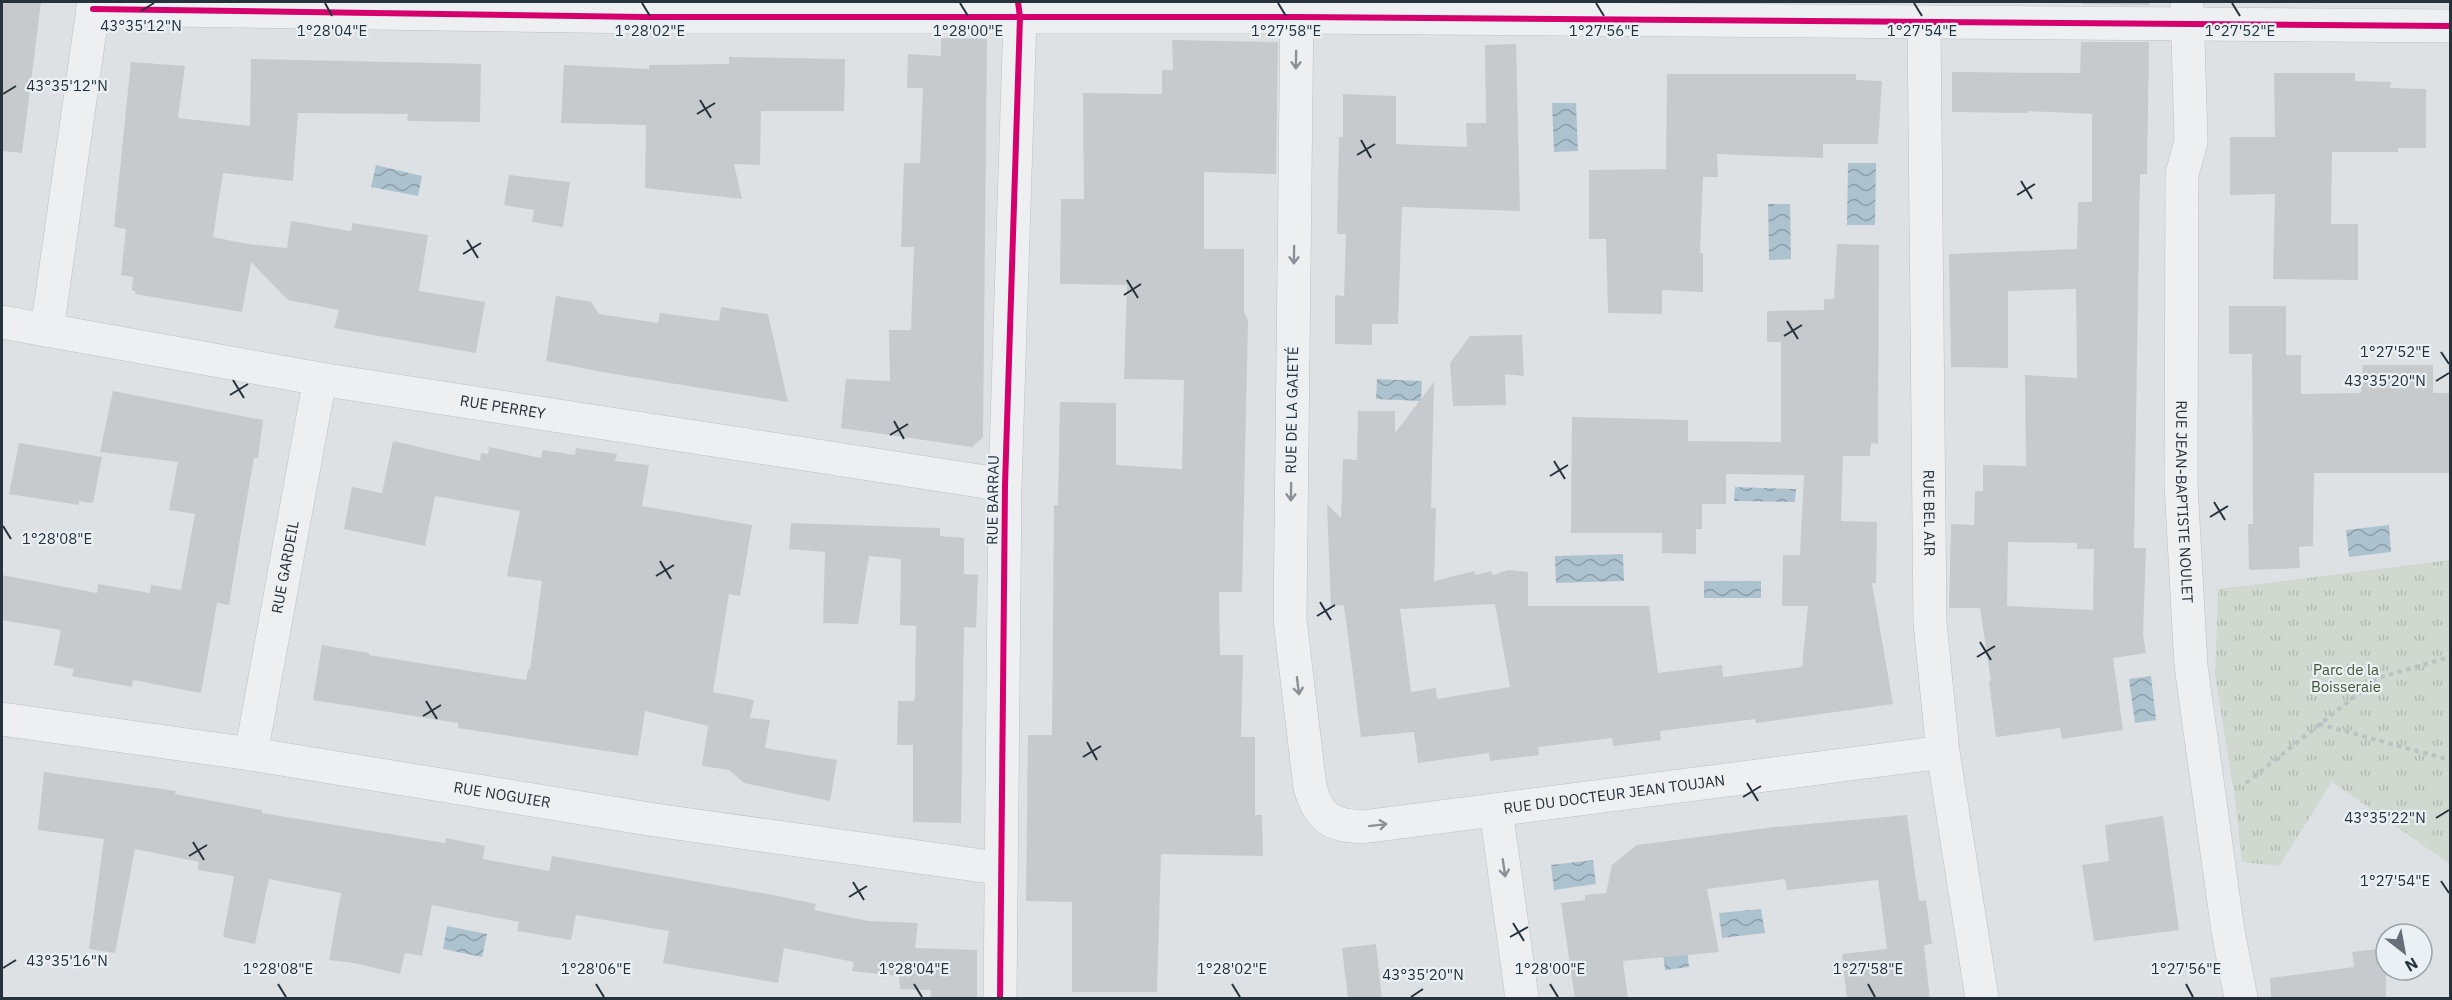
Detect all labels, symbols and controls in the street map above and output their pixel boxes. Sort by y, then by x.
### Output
text: 43°35'12"N [100,16,182,35]
text: 1°28'04"E [297,21,367,40]
text: 1°28'02"E [615,21,685,40]
text: 1°28'00"E [933,21,1003,40]
text: 1°27'58"E [1251,21,1321,40]
text: 1°27'56"E [1569,21,1639,40]
text: 1°27'54"E [1887,21,1957,40]
text: 1°27'52"E [2205,21,2275,40]
one-way arrow [1290,49,1302,69]
text: 43°35'12"N [26,76,108,95]
one-way arrow [1288,244,1300,264]
text: 1°27'52"E [2360,342,2430,361]
street label: RUE DE LA GAIETÉ [1281,346,1302,474]
text: 43°35'20"N [2344,371,2426,390]
street label: RUE PERREY [459,391,547,423]
street label: RUE JEAN-BAPTISTE NOULET [2172,400,2198,604]
street label: RUE BARRAU [982,455,1003,545]
street label: RUE BEL AIR [1919,470,1939,556]
one-way arrow [1285,481,1297,501]
street label: RUE GARDEIL [267,519,303,615]
text: 1°28'08"E [22,529,92,548]
park label: Parc de la Boisseraie [2311,660,2381,696]
one-way arrow [1293,676,1304,696]
street label: RUE DU DOCTEUR JEAN TOUJAN [1502,770,1726,818]
street label: RUE NOGUIER [452,777,552,812]
text: 43°35'22"N [2344,808,2426,827]
one-way arrow [1368,819,1387,830]
one-way arrow [1499,858,1510,878]
text: 1°27'54"E [2360,871,2430,890]
north arrow [2374,922,2434,982]
text: 43°35'16"N [26,951,108,970]
text: N [2402,953,2422,976]
text: 1°28'08"E [243,959,313,978]
text: 1°28'06"E [561,959,631,978]
text: 1°28'04"E [879,959,949,978]
text: 1°28'02"E [1197,959,1267,978]
text: 1°28'00"E [1515,959,1585,978]
text: 1°27'58"E [1833,959,1903,978]
text: 1°27'56"E [2151,959,2221,978]
text: 43°35'20"N [1382,965,1464,984]

